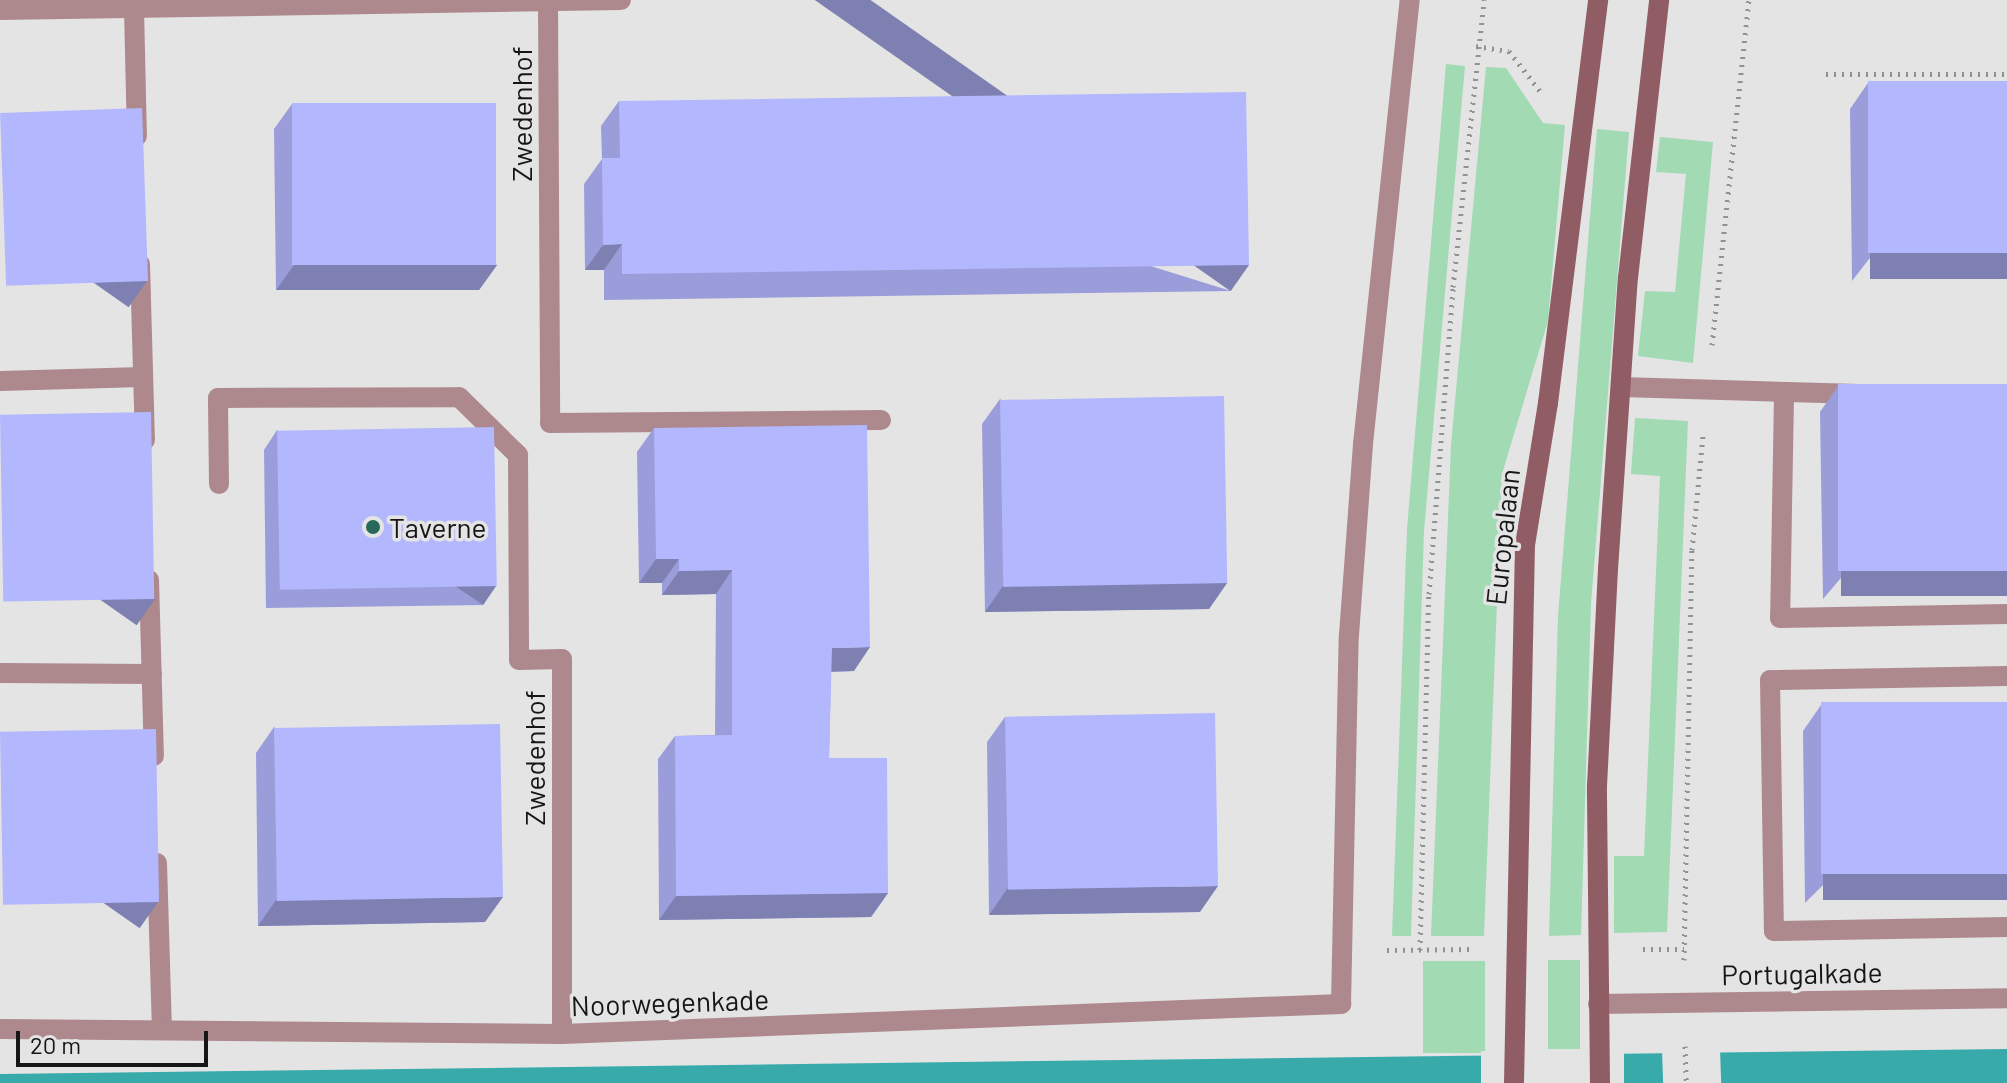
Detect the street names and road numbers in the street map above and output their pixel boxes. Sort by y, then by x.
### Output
street label: Zwedenhof [504,46,538,182]
street label: Europalaan [1478,467,1526,607]
street label: Zwedenhof [517,690,551,826]
street label: Portugalkade [1721,955,1883,991]
street label: Noorwegenkade [570,982,770,1022]

